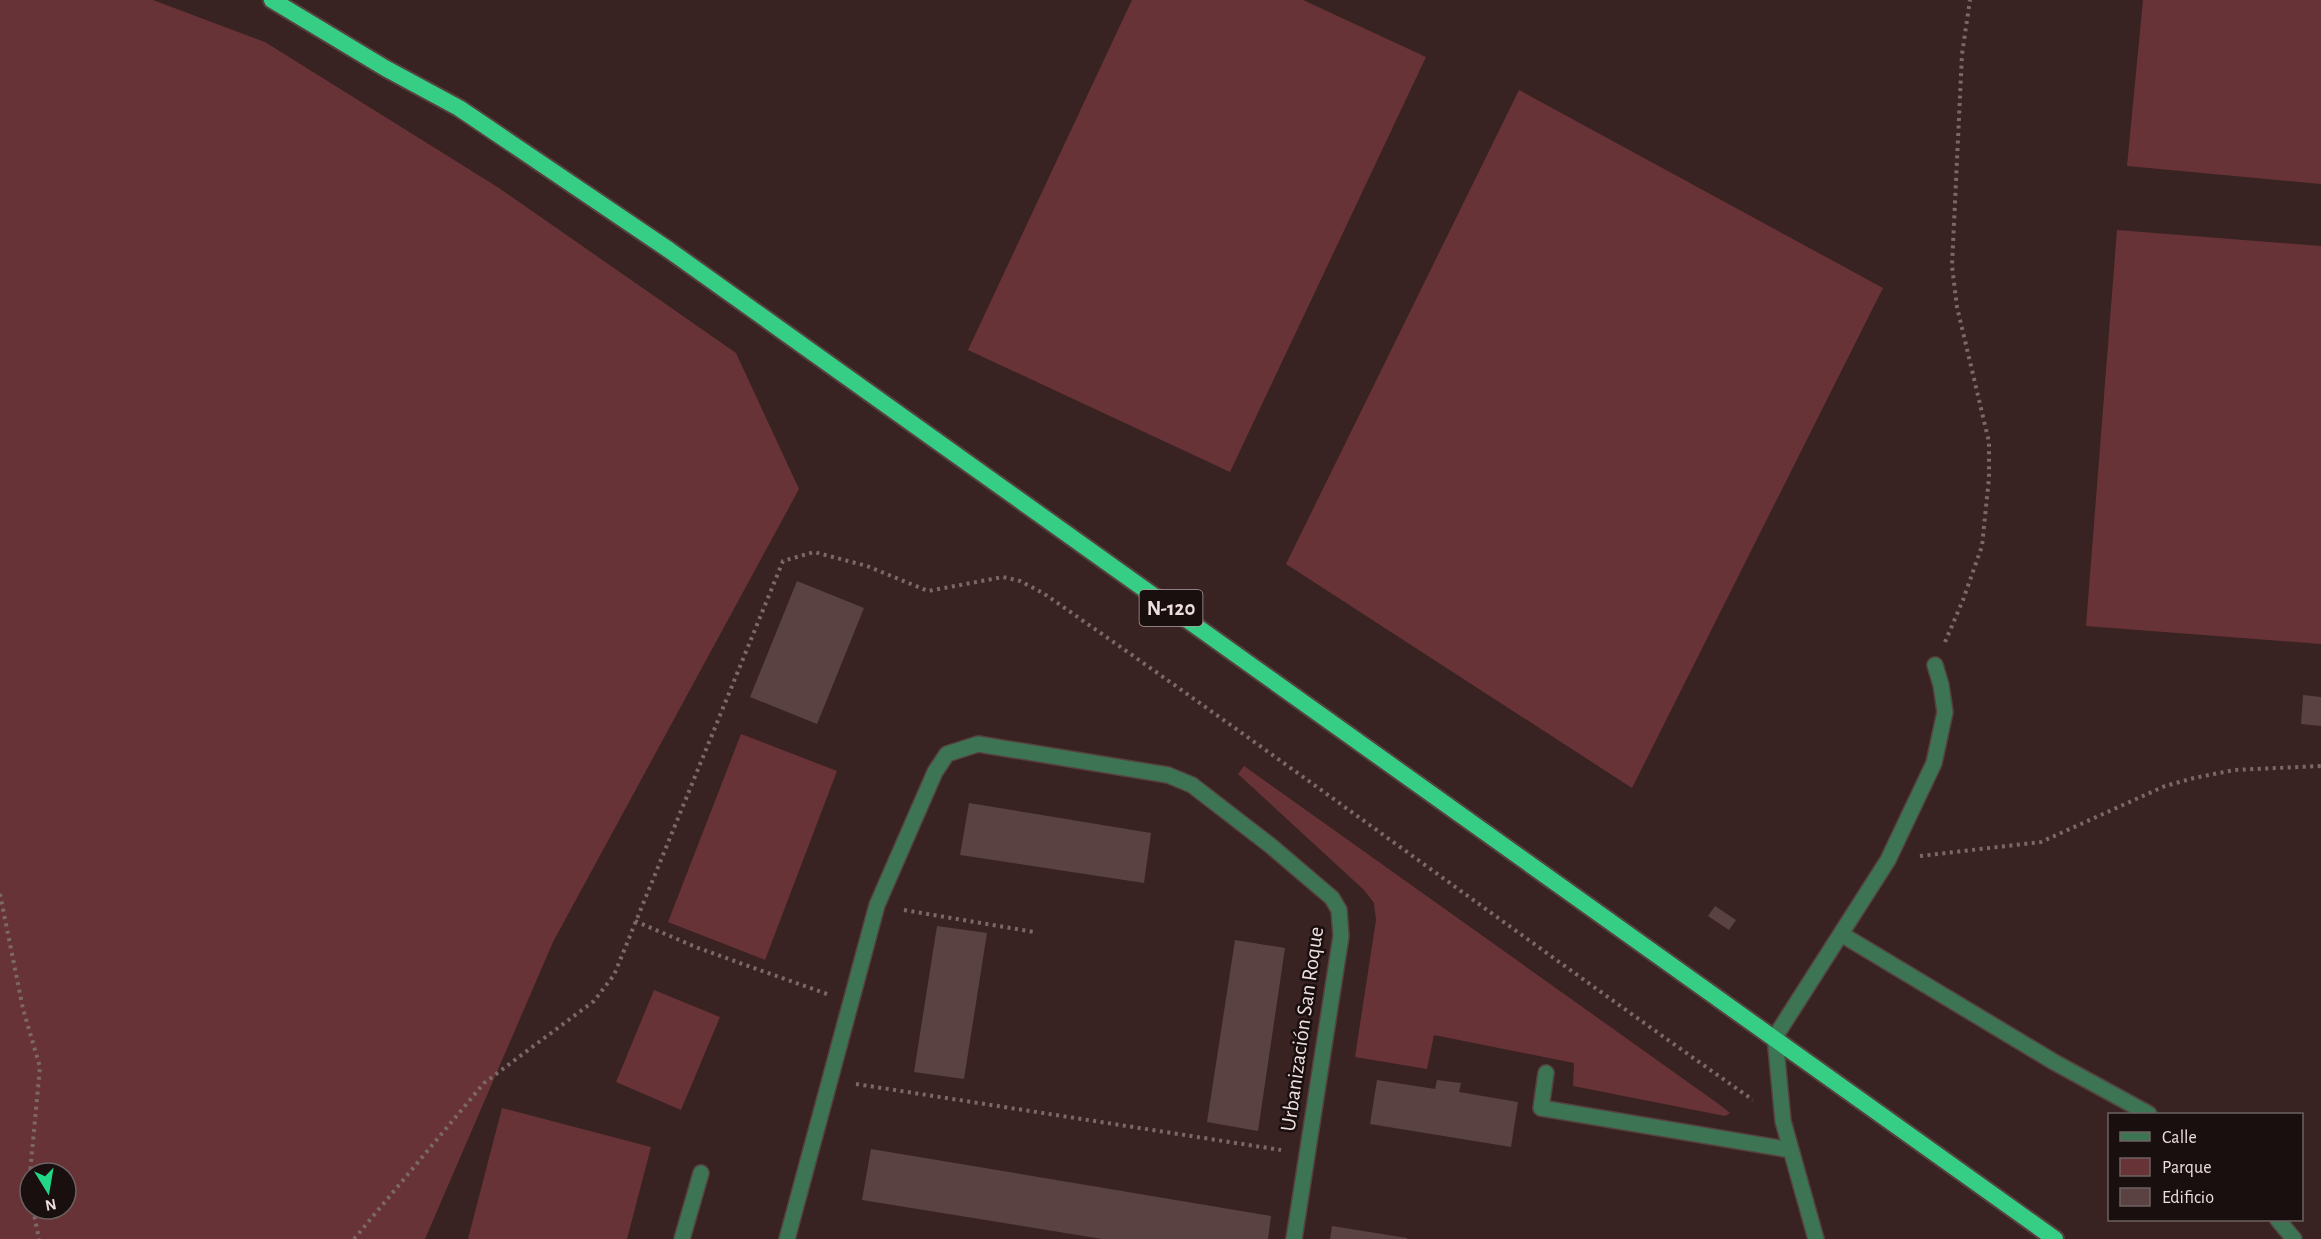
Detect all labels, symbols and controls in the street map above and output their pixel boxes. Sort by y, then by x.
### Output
road number: N-120 [1140,590,1202,626]
street label: Urbanización San Roque [1277,925,1327,1133]
legend [2108,1113,2303,1221]
text: Calle [2162,1129,2197,1147]
text: Parque [2162,1159,2211,1177]
north arrow [18,1161,78,1221]
text: Edificio [2162,1189,2214,1207]
text: N [44,1196,58,1214]

